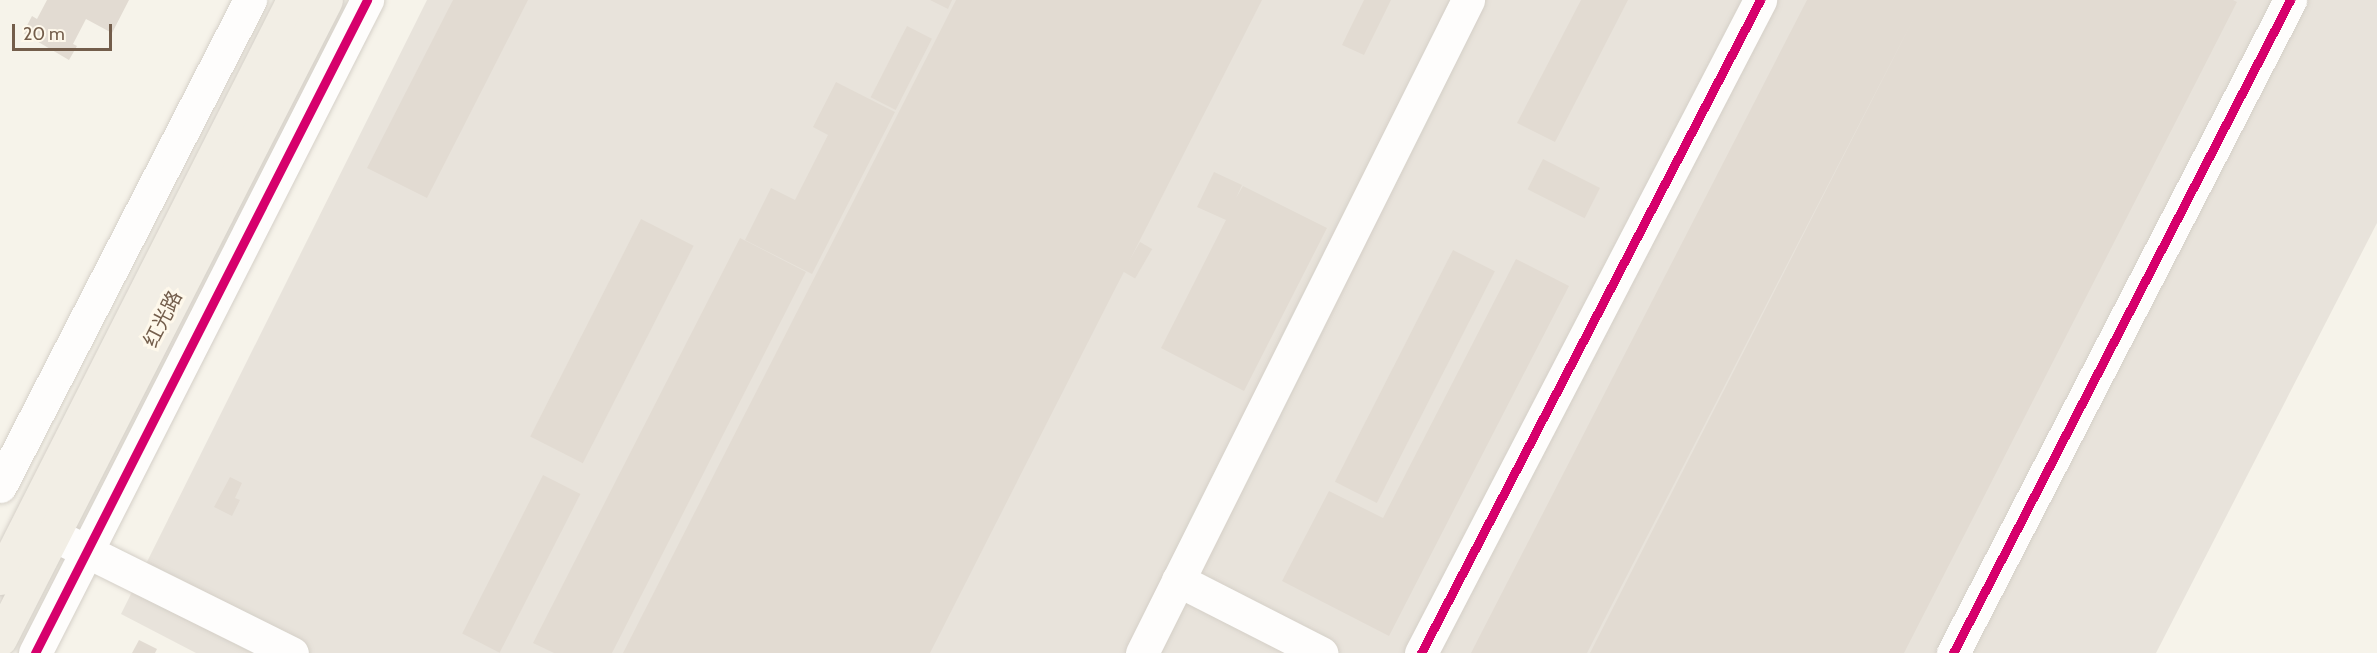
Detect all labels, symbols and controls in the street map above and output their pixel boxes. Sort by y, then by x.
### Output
scale bar [15,12,116,50]
text: 20 m [23,23,65,45]
street label: 红光路 [139,287,187,351]

